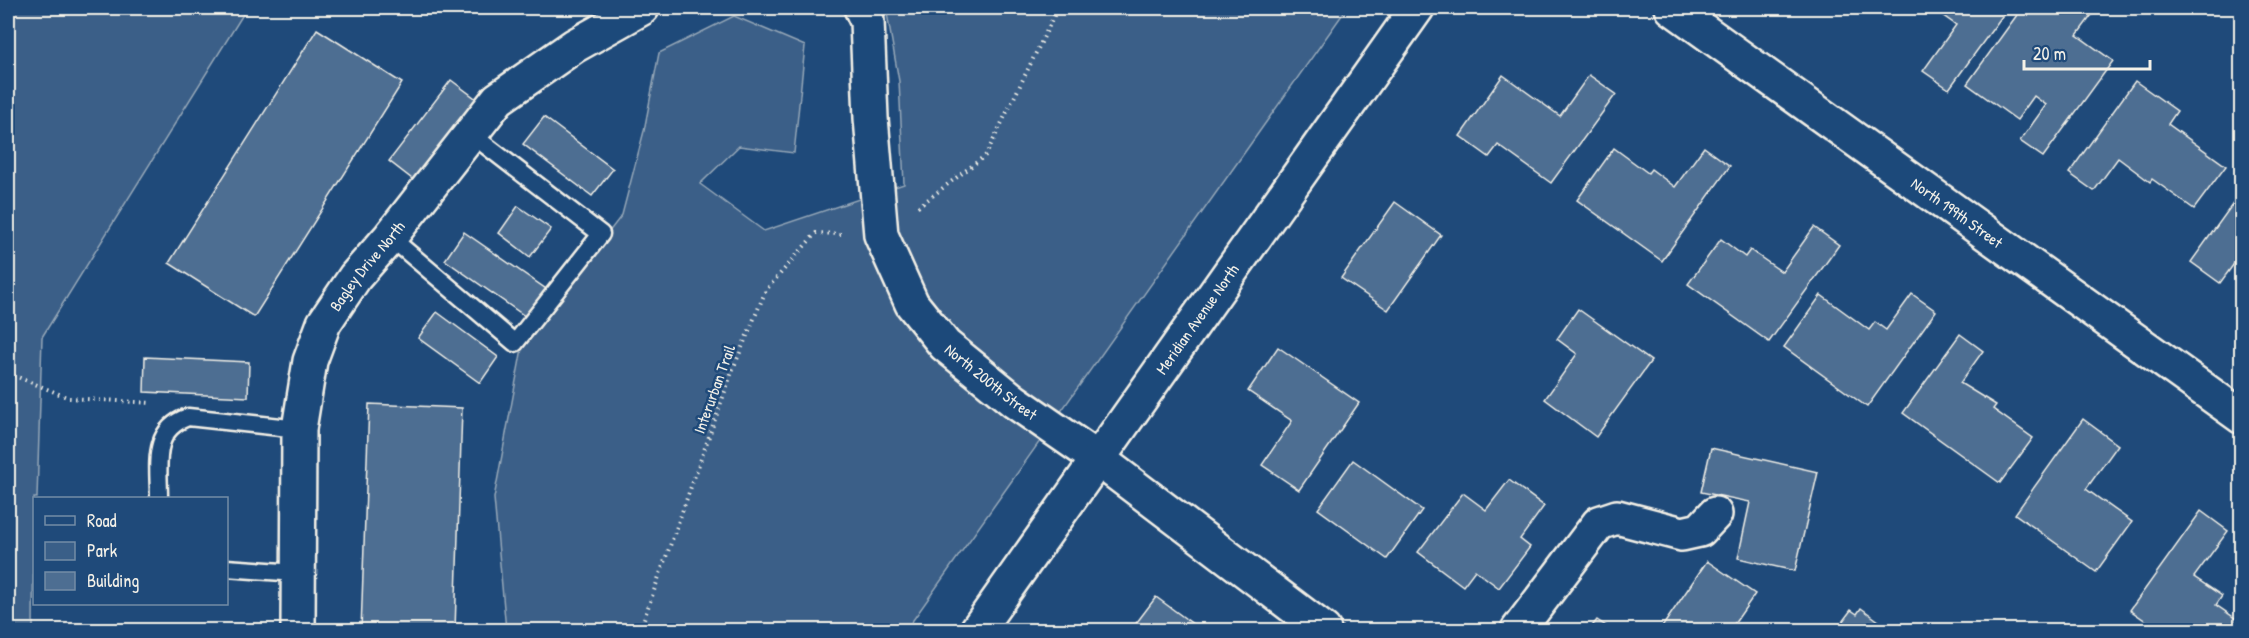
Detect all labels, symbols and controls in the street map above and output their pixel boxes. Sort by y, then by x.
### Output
scale bar [2024,33,2150,71]
text: 20 m [2033,41,2066,66]
street label: North 199th Street [1907,172,2008,253]
street label: Bagley Drive North [324,216,410,315]
street label: Meridian Avenue North [1150,259,1244,379]
street label: North 200th Street [940,338,1042,425]
street label: Interurban Trail [688,341,741,437]
legend [33,497,228,605]
text: Road [87,508,117,533]
text: Park [87,538,118,563]
text: Building [87,568,139,593]

